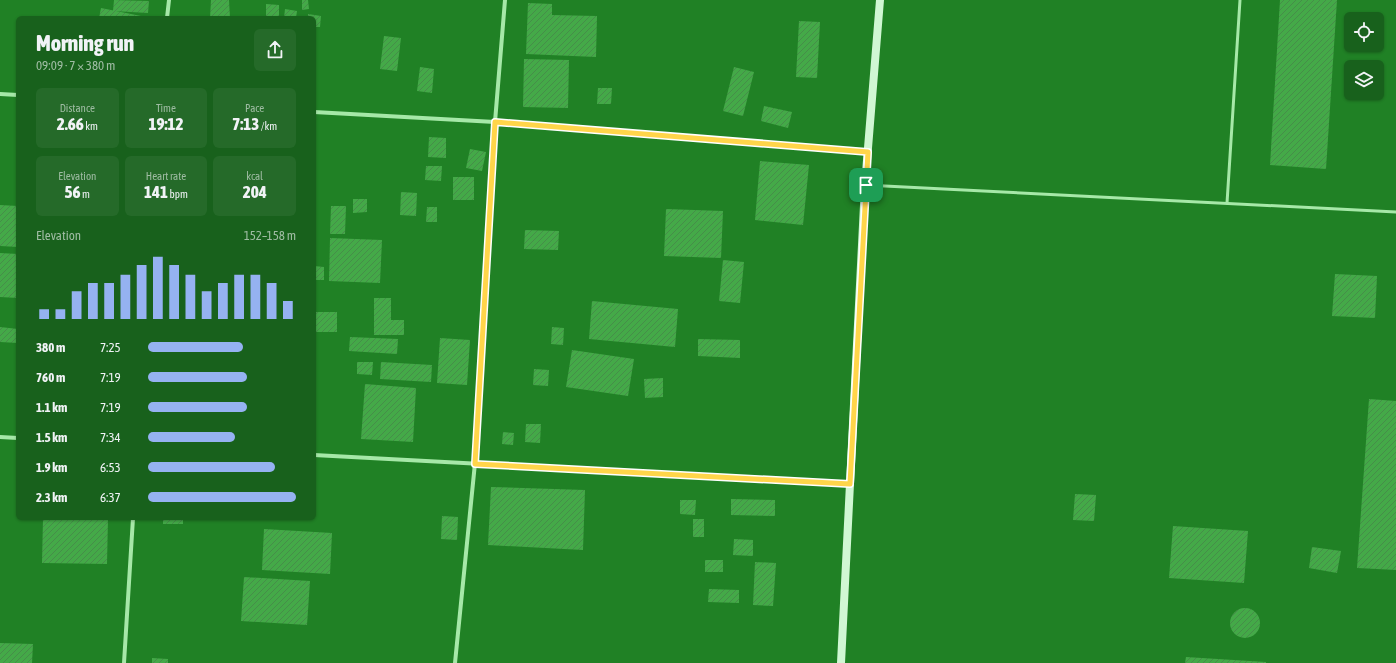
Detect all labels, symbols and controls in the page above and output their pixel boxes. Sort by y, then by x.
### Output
map controls [1344,12,1384,100]
button: locate [1344,12,1384,52]
button: share [254,29,296,71]
text: Morning run [36,30,134,56]
text: 09:09 · 7 × 380 m [36,58,115,73]
button: layers [1344,60,1384,100]
text: Distance [60,102,95,114]
text: Time [156,102,176,114]
text: Pace [245,102,264,114]
text: 2.66 [57,114,84,134]
text: 19:12 [148,114,183,134]
text: 7:13 [232,114,259,134]
text: km [84,120,98,132]
text: /km [259,120,277,132]
pin [849,168,883,202]
text: Elevation [58,170,96,182]
text: Heart rate [146,170,186,182]
text: kcal [246,170,263,182]
icon: arrive [855,174,877,196]
text: 56 [65,182,81,202]
text: 141 [144,182,168,202]
text: 204 [243,182,267,202]
text: m [81,188,90,200]
text: bpm [168,188,188,200]
text: Elevation [36,228,81,243]
text: 152–158 m [244,228,296,243]
text: 380 m [36,340,65,355]
text: 7:25 [100,340,121,355]
text: 760 m [36,370,65,385]
text: 7:19 [100,370,121,385]
text: 1.1 km [36,400,67,415]
text: 7:19 [100,400,121,415]
text: 1.5 km [36,430,67,445]
text: 7:34 [100,430,121,445]
text: 1.9 km [36,460,67,475]
text: 6:53 [100,460,121,475]
text: 2.3 km [36,490,67,505]
text: 6:37 [100,490,121,505]

